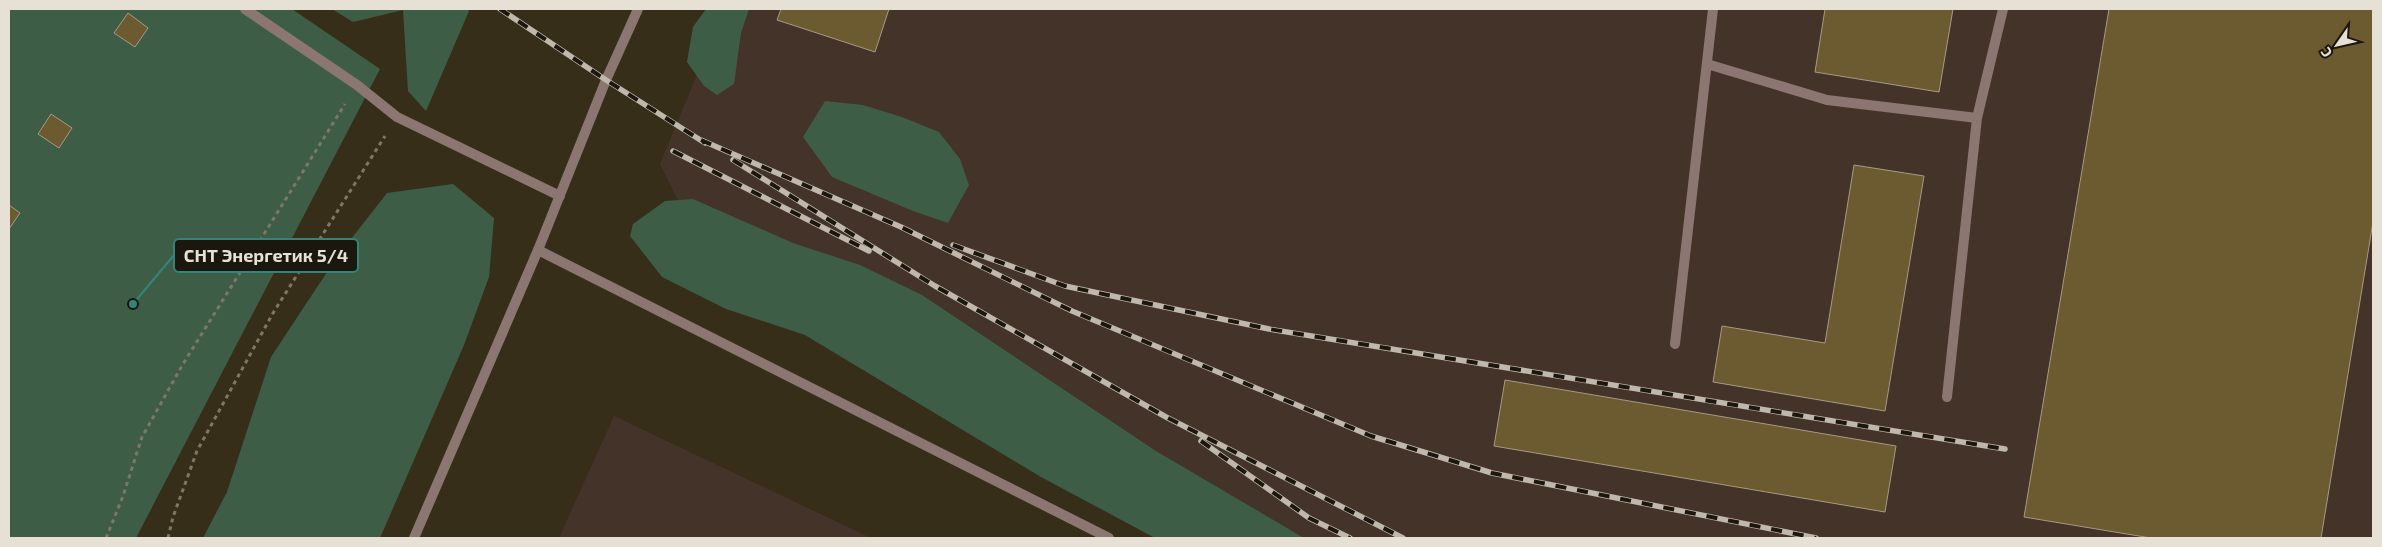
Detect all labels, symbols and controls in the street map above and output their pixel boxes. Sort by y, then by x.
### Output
north arrow [2312,20,2362,70]
text: С [2316,44,2335,61]
callout: СНТ Энергетик 5/4 [174,239,358,272]
text: СНТ Энергетик 5/4 [184,244,348,266]

